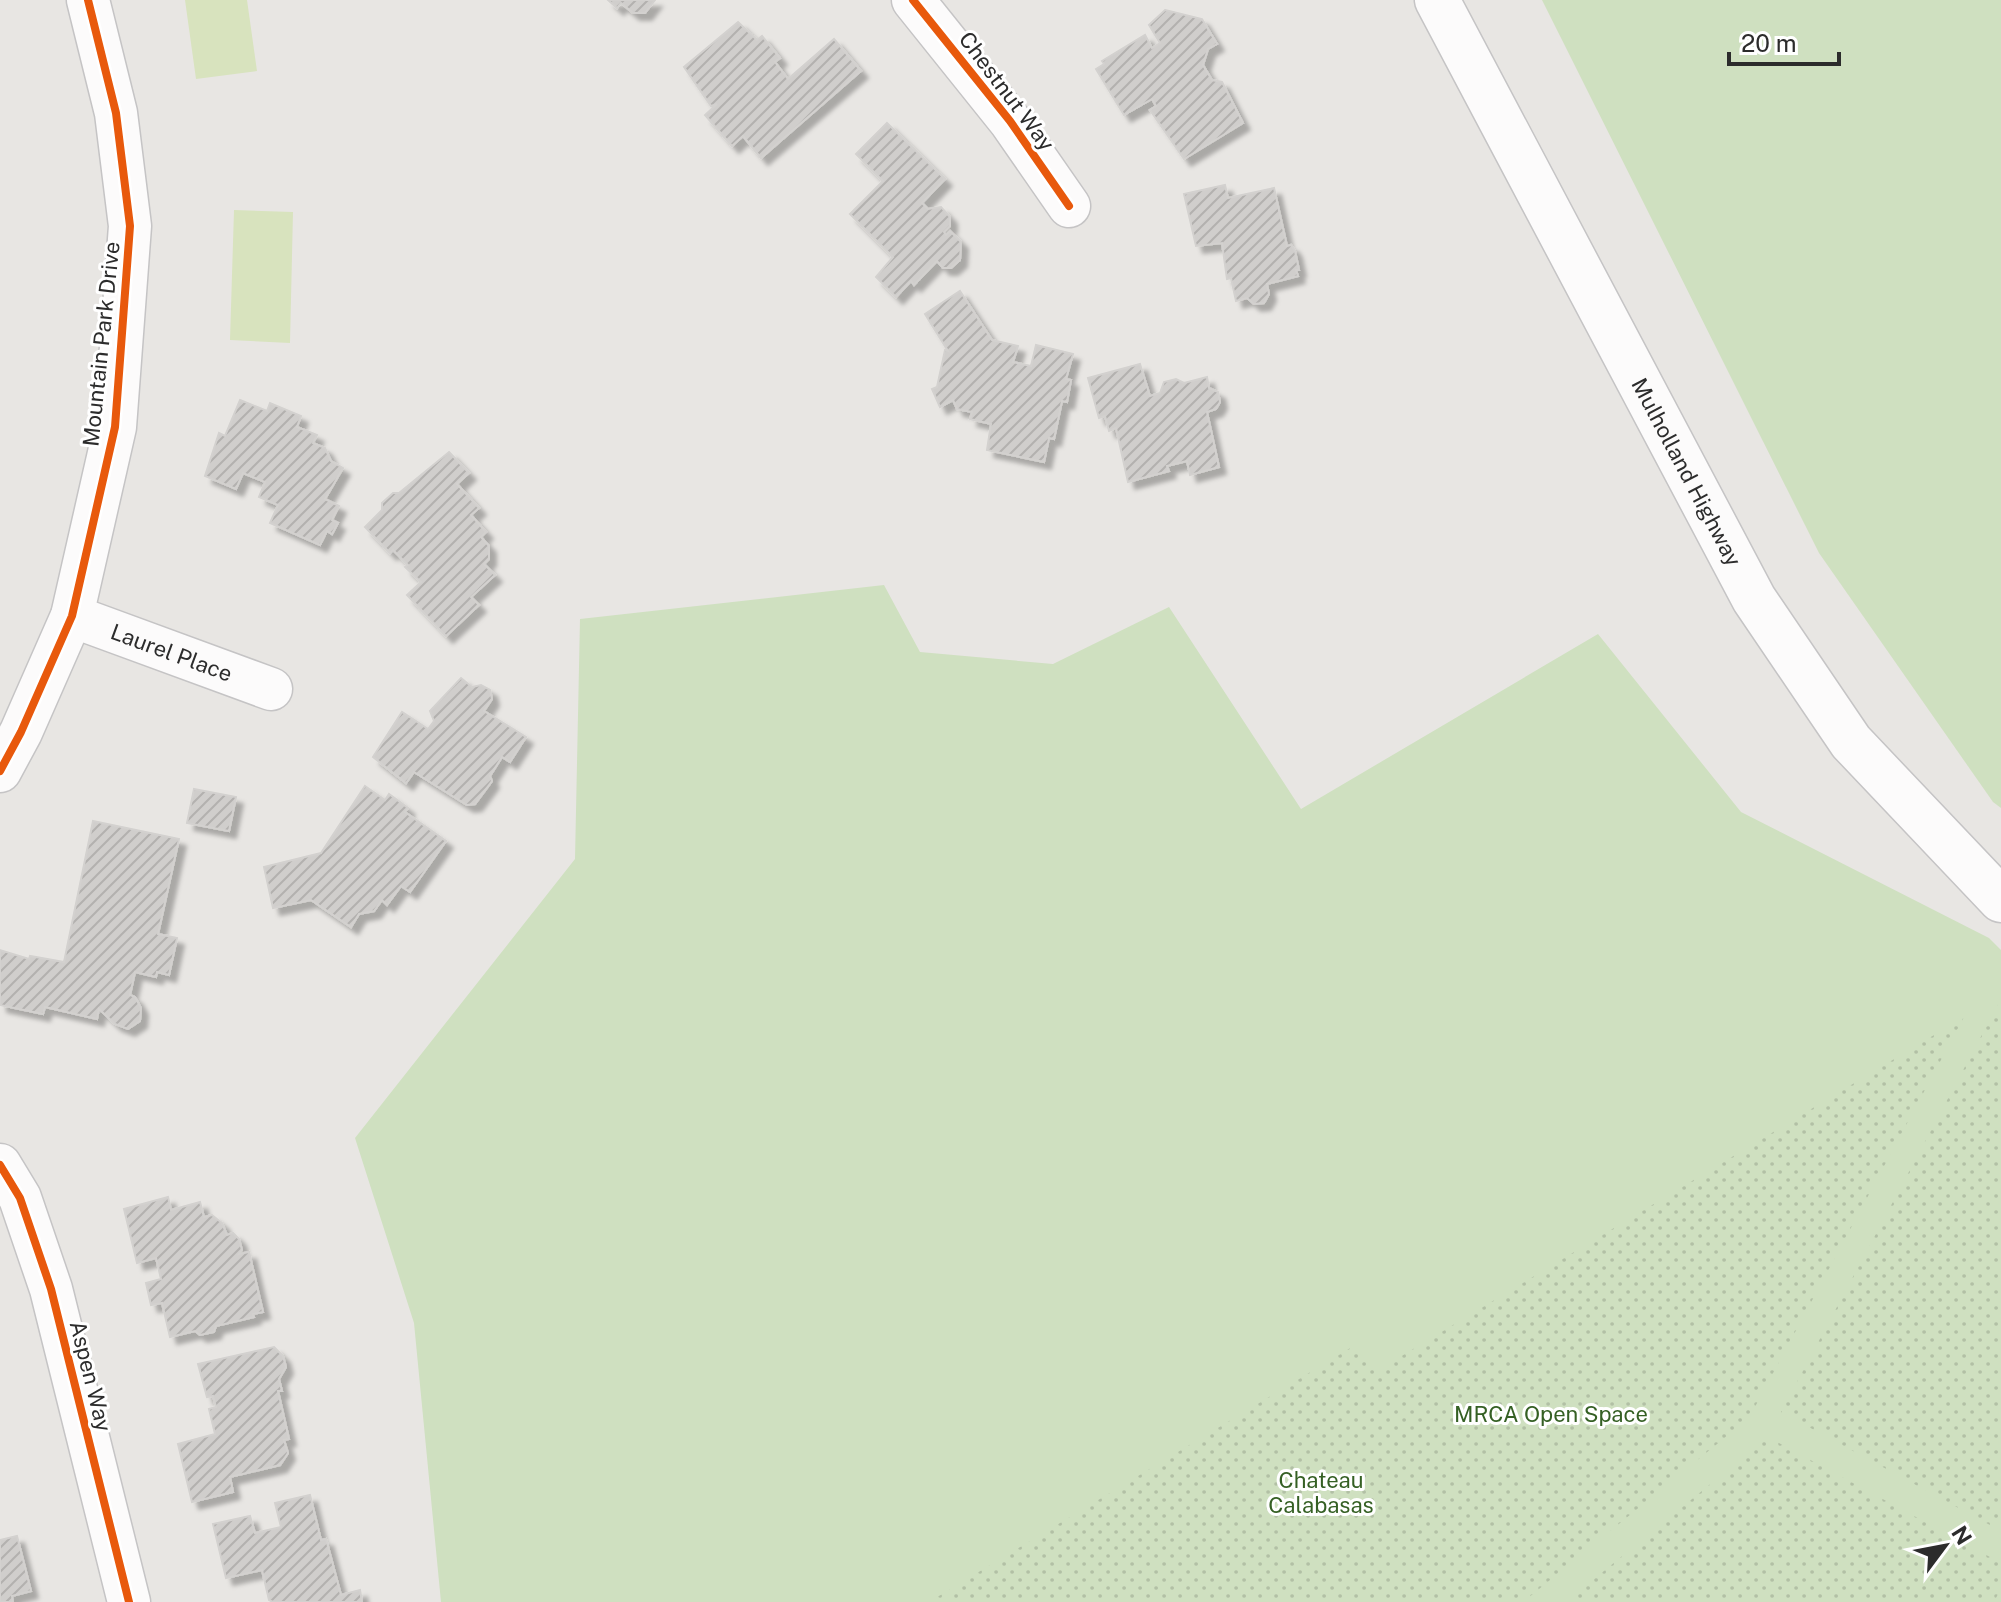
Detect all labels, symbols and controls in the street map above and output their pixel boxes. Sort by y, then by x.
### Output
scale bar [1729,16,1839,66]
street label: Chestnut Way [954,26,1060,156]
text: 20 m [1741,29,1797,57]
street label: Mountain Park Drive [77,240,125,448]
street label: Mulholland Highway [1626,373,1747,571]
street label: Laurel Place [107,618,236,687]
street label: Aspen Way [65,1318,117,1434]
park label: MRCA Open Space [1454,1401,1648,1427]
park label: Chateau Calabasas [1268,1467,1374,1518]
north arrow [1905,1506,1985,1586]
text: N [1946,1521,1978,1550]

